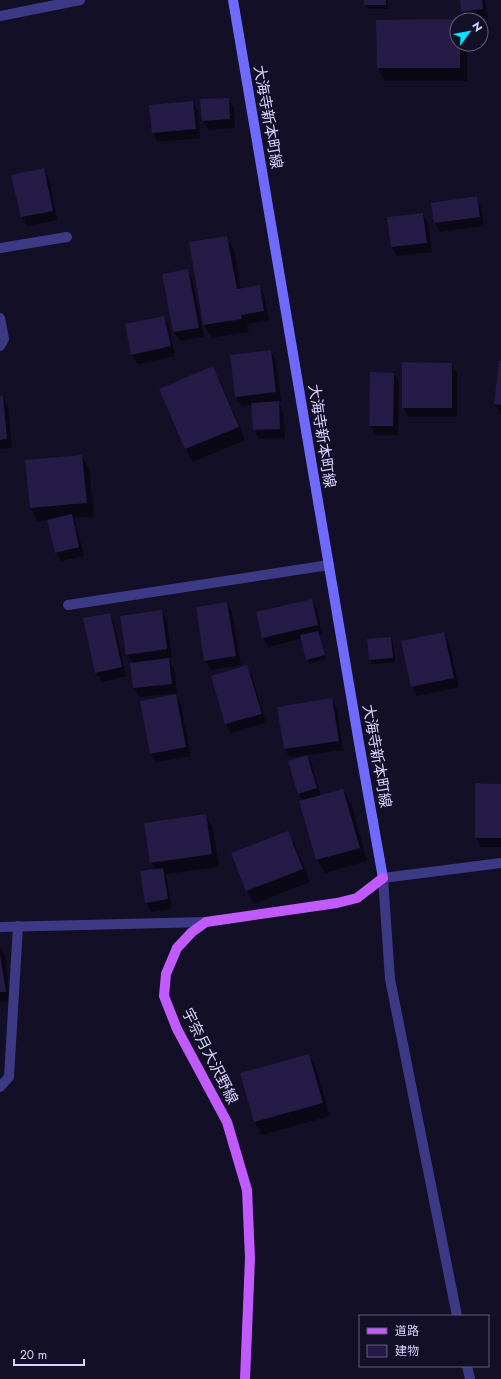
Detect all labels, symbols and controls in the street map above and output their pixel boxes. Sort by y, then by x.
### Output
north arrow [449,12,489,52]
text: N [468,19,487,35]
street label: 大海寺新本町線 [248,63,288,171]
street label: 大海寺新本町線 [303,382,341,490]
street label: 大海寺新本町線 [357,702,397,810]
street label: 宇奈月大沢野線 [176,1004,244,1108]
legend [359,1315,489,1367]
text: 道路 [395,1322,419,1340]
scale bar [14,1341,84,1367]
text: 建物 [395,1342,419,1360]
text: 20 m [20,1346,47,1364]

